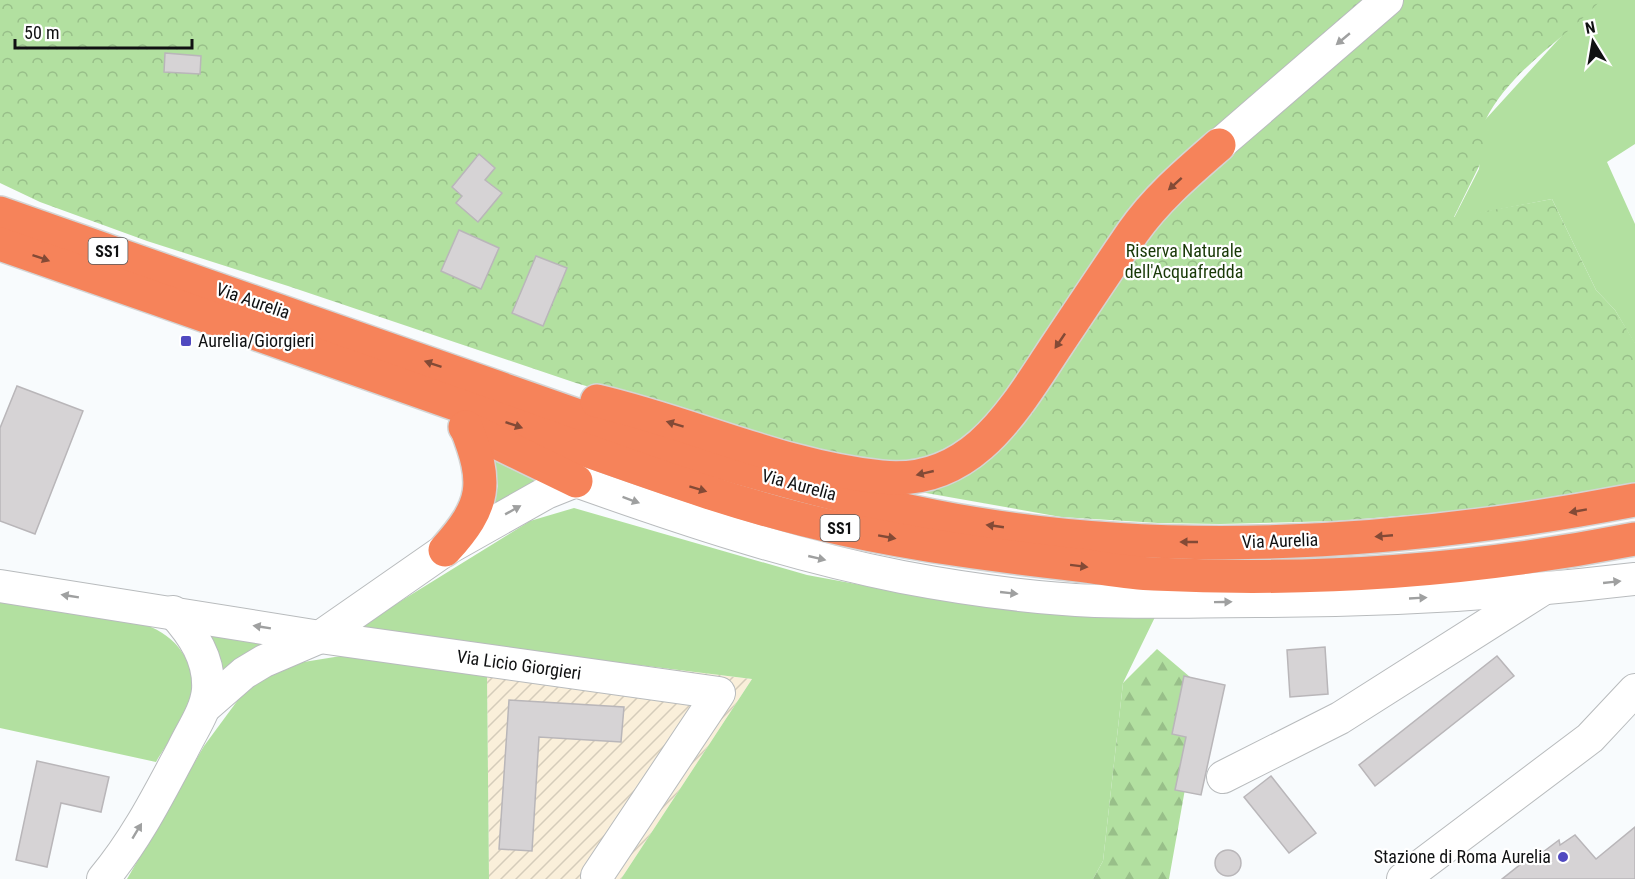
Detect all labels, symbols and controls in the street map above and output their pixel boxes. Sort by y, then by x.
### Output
scale bar [15,12,192,50]
north arrow [1563,12,1623,72]
text: N [1584,18,1597,38]
text: 50 m [24,22,59,43]
one-way arrow [1336,32,1351,45]
one-way arrow [1168,177,1183,191]
road number: SS1 [88,238,128,264]
park label: Riserva Naturale dell'Acquafredda [1125,240,1243,282]
one-way arrow [32,254,50,264]
street label: Via Aurelia [214,278,293,323]
place label: Aurelia/Giorgieri [198,330,314,351]
one-way arrow [1055,333,1066,349]
marker: Aurelia/Giorgieri [179,334,193,348]
one-way arrow [424,358,442,368]
one-way arrow [666,419,684,428]
one-way arrow [505,420,523,430]
street label: Via Aurelia [759,464,839,505]
one-way arrow [916,469,934,479]
one-way arrow [689,485,707,494]
one-way arrow [622,496,640,506]
one-way arrow [505,505,522,515]
one-way arrow [1568,507,1587,516]
road number: SS1 [820,515,860,541]
one-way arrow [986,521,1005,530]
street label: Via Aurelia [1241,529,1319,552]
one-way arrow [1375,531,1394,540]
one-way arrow [877,533,896,542]
one-way arrow [1180,537,1199,547]
one-way arrow [808,553,826,563]
one-way arrow [1070,561,1089,571]
one-way arrow [1603,577,1622,587]
one-way arrow [999,588,1018,598]
one-way arrow [60,591,79,600]
one-way arrow [1408,593,1427,602]
one-way arrow [1213,597,1232,606]
one-way arrow [253,622,272,631]
street label: Via Licio Giorgieri [455,645,583,684]
one-way arrow [132,822,142,839]
place label: Stazione di Roma Aurelia [1374,846,1551,867]
marker: Stazione di Roma Aurelia [1556,850,1570,864]

